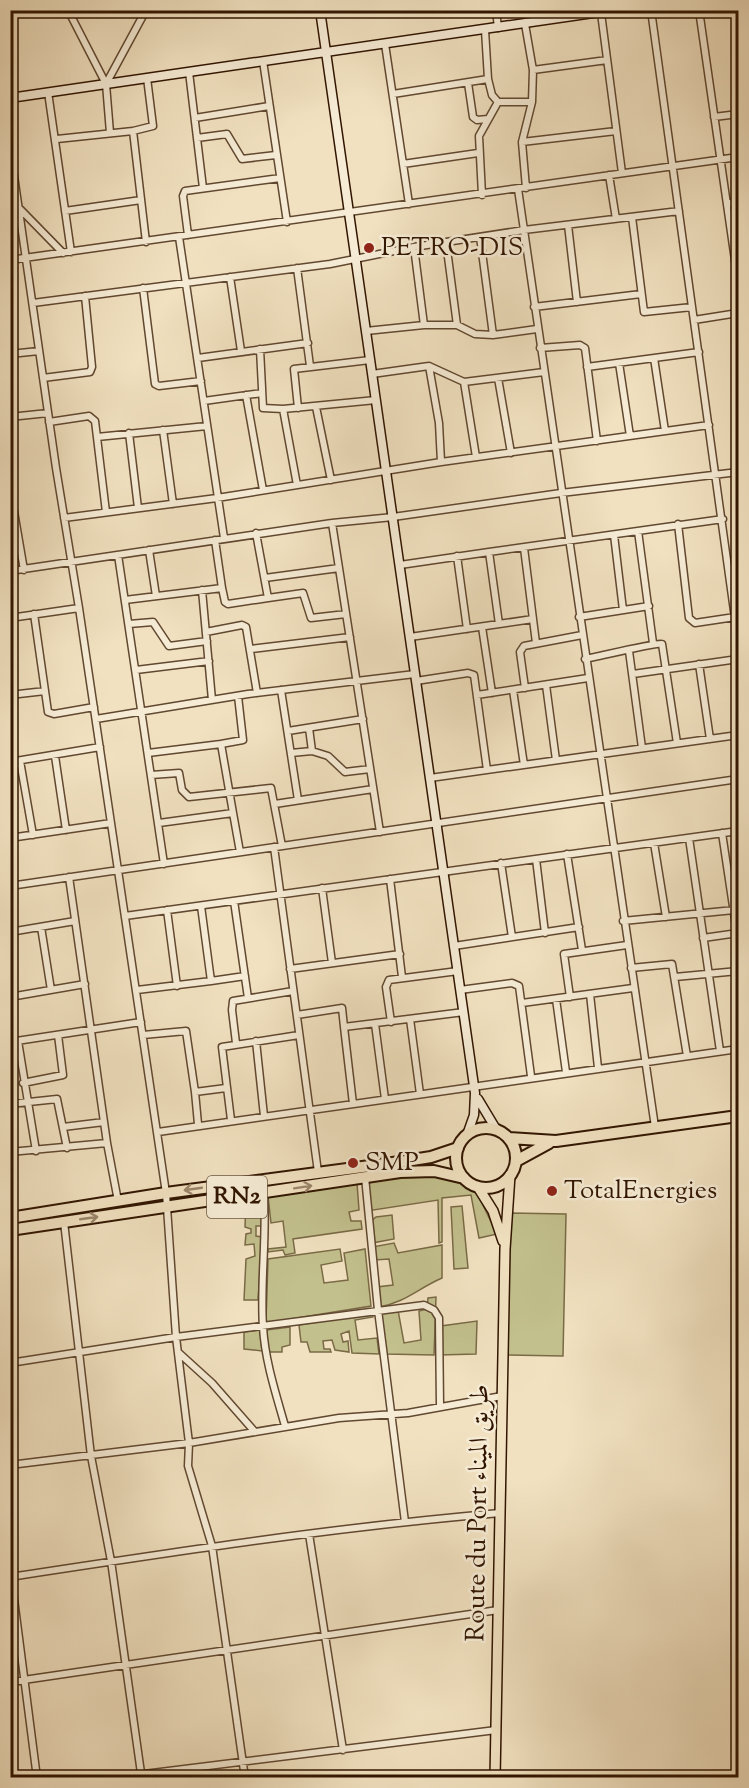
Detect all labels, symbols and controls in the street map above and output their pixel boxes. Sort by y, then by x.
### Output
place label: PETRO-DIS [381,230,523,267]
marker: PETRO-DIS [362,241,376,255]
place label: SMP [365,1145,419,1182]
marker: SMP [346,1156,360,1170]
place label: TotalEnergies [564,1173,717,1210]
road number: RN2 [207,1176,267,1218]
one-way arrow [292,1181,312,1192]
one-way arrow [184,1184,203,1195]
marker: TotalEnergies [545,1184,559,1198]
one-way arrow [79,1213,99,1224]
street label: Route du Port طريق الميناء [458,1384,500,1642]

